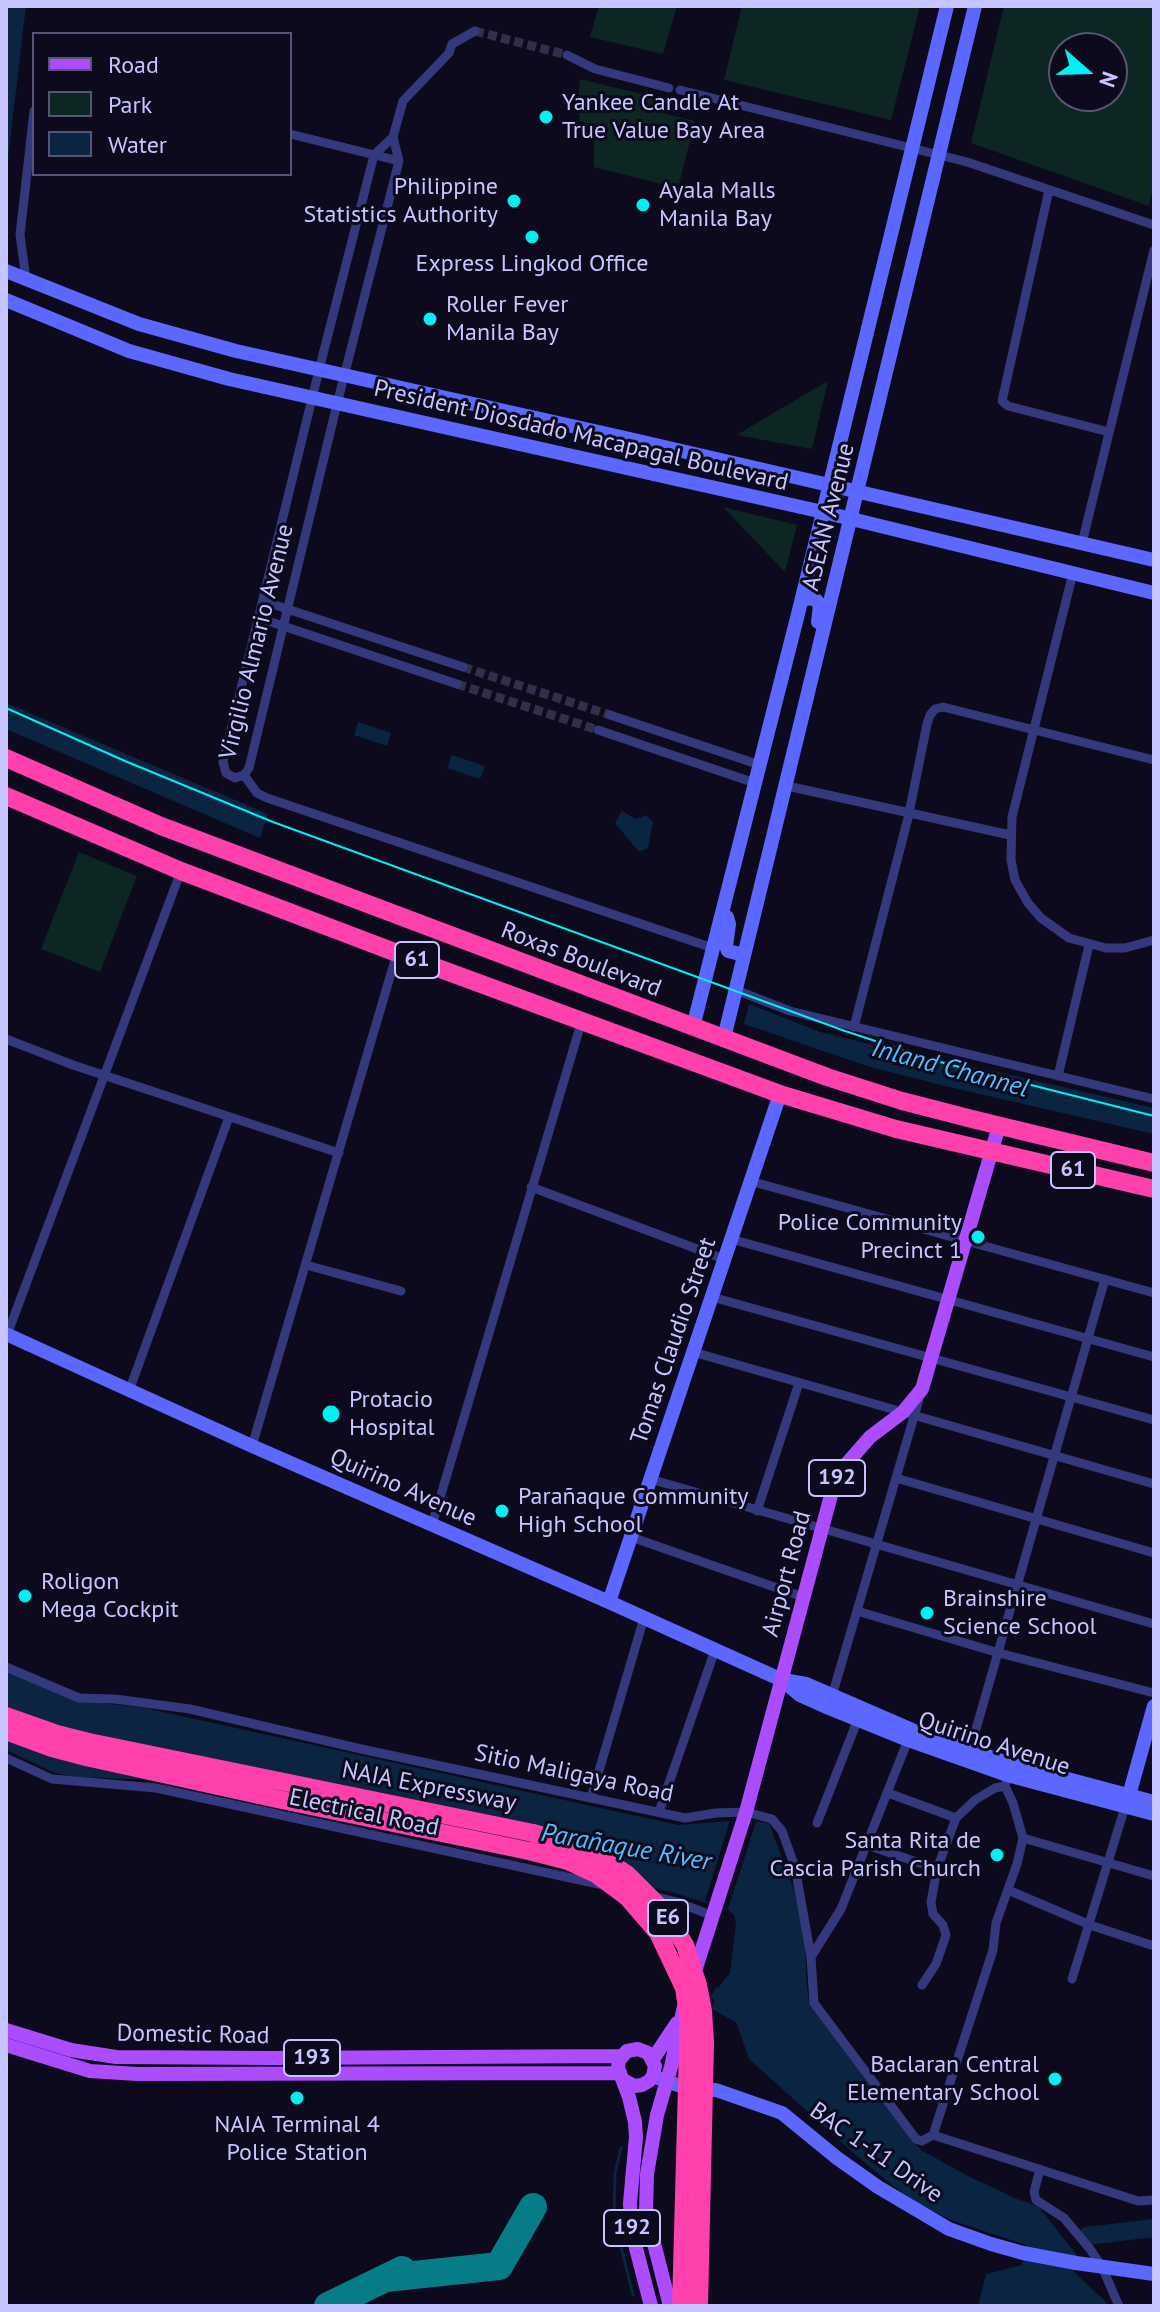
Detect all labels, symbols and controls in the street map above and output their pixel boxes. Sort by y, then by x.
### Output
legend [32,32,292,176]
north arrow [1048,32,1128,112]
text: Road [108,49,159,80]
text: N [1093,68,1124,91]
text: Park [108,89,152,120]
place label: Yankee Candle At True Value Bay Area [562,89,765,145]
marker: Yankee Candle At True Value Bay Area [537,108,555,126]
text: Water [108,129,167,160]
place label: Philippine Statistics Authority [304,173,498,229]
place label: Ayala Malls Manila Bay [659,177,776,233]
marker: Philippine Statistics Authority [505,192,523,210]
marker: Ayala Malls Manila Bay [634,196,652,214]
marker: Express Lingkod Office [523,228,541,246]
place label: Express Lingkod Office [416,250,648,278]
place label: Roller Fever Manila Bay [446,291,568,347]
marker: Roller Fever Manila Bay [421,310,439,328]
street label: President Diosdado Macapagal Boulevard [371,374,791,498]
street label: ASEAN Avenue [797,440,861,594]
street label: Virgilio Almario Avenue [214,521,300,763]
street label: Roxas Boulevard [497,916,665,1004]
road number: 61 [395,942,439,978]
water label: Inland Channel [868,1033,1032,1105]
road number: 61 [1051,1152,1095,1188]
place label: Police Community Precinct 1 [778,1209,962,1265]
marker: Police Community Precinct 1 [969,1228,987,1246]
street label: Tomas Claudio Street [625,1234,723,1448]
place label: Protacio Hospital [349,1386,435,1442]
marker: Protacio Hospital [320,1403,342,1425]
street label: Quirino Avenue [325,1443,481,1533]
road number: 192 [809,1460,865,1496]
place label: Parañaque Community High School [518,1483,749,1539]
marker: Parañaque Community High School [493,1502,511,1520]
street label: Airport Road [756,1508,818,1640]
place label: Roligon Mega Cockpit [41,1568,179,1624]
place label: Brainshire Science School [943,1585,1097,1641]
marker: Roligon Mega Cockpit [16,1587,34,1605]
marker: Brainshire Science School [918,1604,936,1622]
street label: Quirino Avenue [915,1706,1073,1782]
street label: Sitio Maligaya Road [472,1739,676,1809]
street label: NAIA Expressway [339,1756,519,1818]
street label: Electrical Road [287,1783,441,1843]
water label: Parañaque River [539,1818,713,1878]
place label: Santa Rita de Cascia Parish Church [770,1827,981,1883]
marker: Santa Rita de Cascia Parish Church [988,1846,1006,1864]
road number: E6 [648,1900,688,1936]
street label: Domestic Road [116,2019,270,2051]
road number: 193 [284,2040,340,2076]
place label: Baclaran Central Elementary School [847,2051,1039,2107]
marker: Baclaran Central Elementary School [1046,2070,1064,2088]
marker: NAIA Terminal 4 Police Station [288,2089,306,2107]
street label: BAC 1-11 Drive [804,2097,948,2209]
place label: NAIA Terminal 4 Police Station [214,2111,380,2167]
road number: 192 [604,2210,660,2246]

